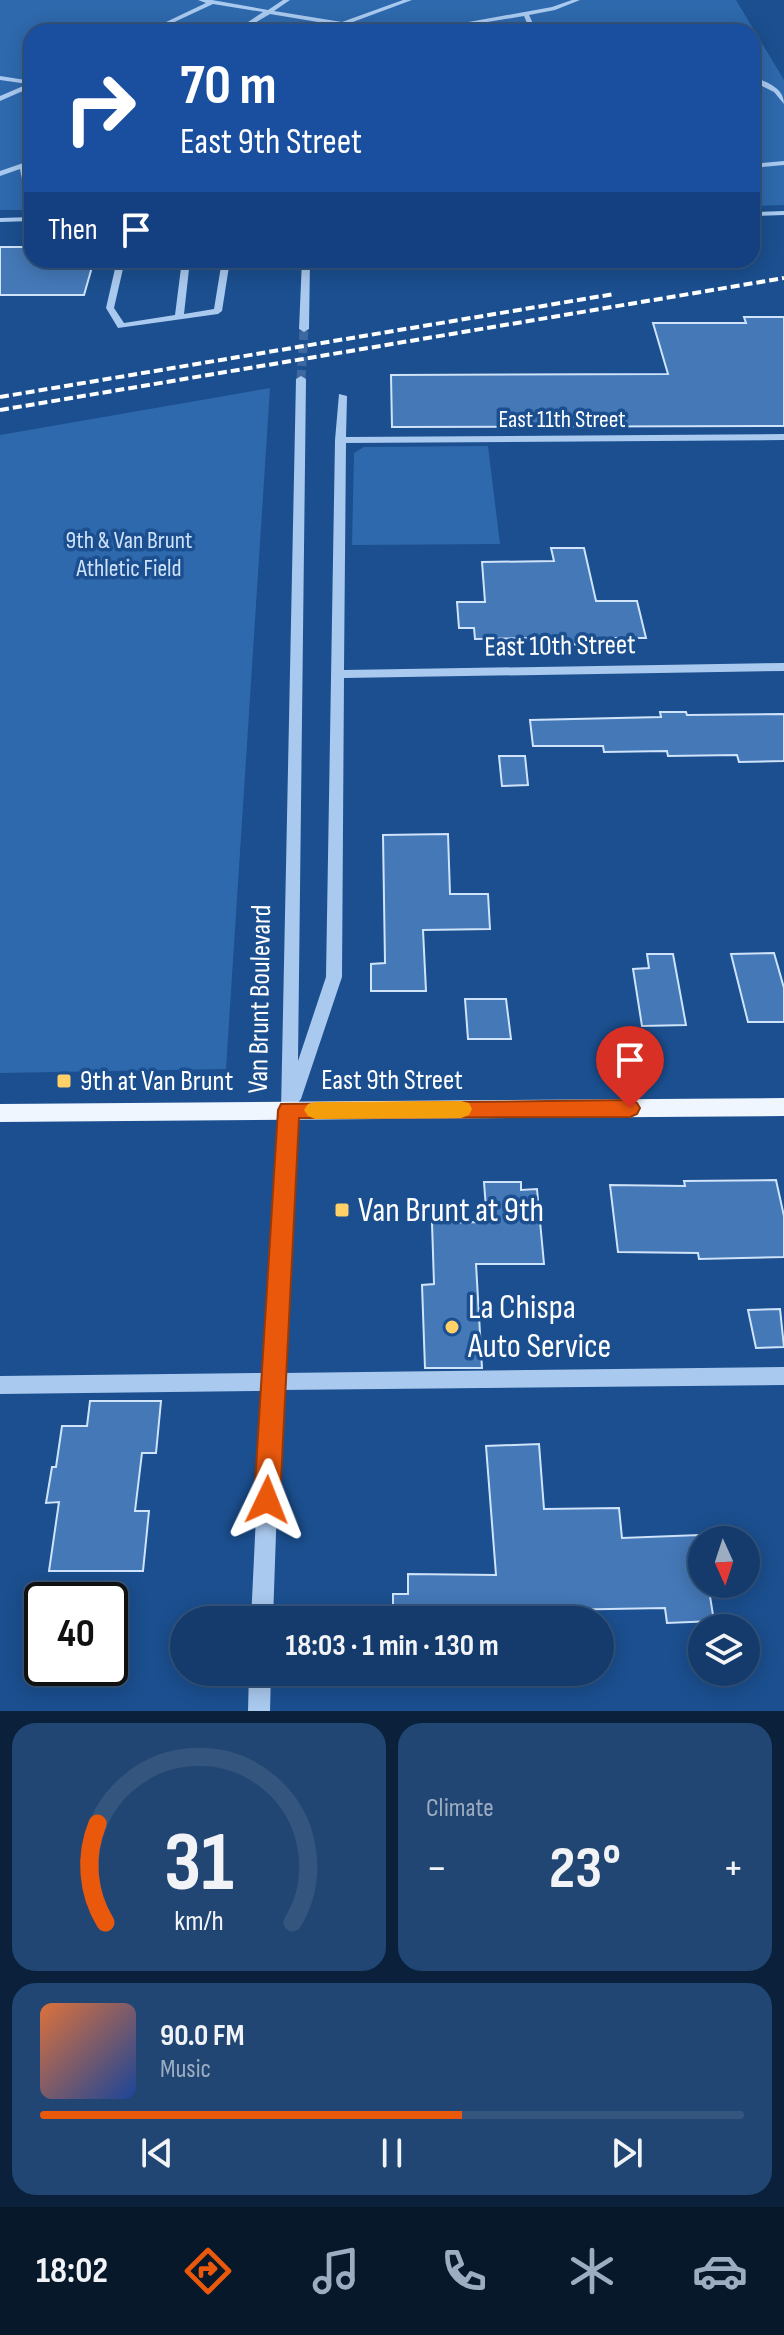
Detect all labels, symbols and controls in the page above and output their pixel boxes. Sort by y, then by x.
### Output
text: 70 m [180,53,277,120]
icon: right [48,56,152,160]
text: East 9th Street [180,121,362,164]
icon: arrive [114,208,158,252]
text: Then [48,212,98,248]
street label: East 11th Street [498,405,626,434]
park label: 9th & Van Brunt Athletic Field [66,526,192,583]
street label: East 10th Street [484,628,636,664]
street label: Van Brunt Boulevard [242,904,278,1094]
pin [596,1026,664,1108]
icon: arrive [608,1038,652,1082]
street label: East 9th Street [321,1064,463,1097]
place label: 9th at Van Brunt [80,1065,233,1098]
marker: 9th at Van Brunt [55,1072,73,1090]
place label: Van Brunt at 9th [358,1190,544,1231]
marker: Van Brunt at 9th [333,1201,351,1219]
place label: La Chispa Auto Service [467,1287,611,1367]
marker: La Chispa Auto Service [443,1318,461,1336]
position arrow [225,1458,309,1542]
north arrow [688,1526,760,1598]
map controls [688,1526,760,1686]
speed limit sign: 40 [24,1582,128,1686]
button: layers [688,1614,760,1686]
text: 18:03 · 1 min · 130 m [285,1628,499,1664]
text: Climate [426,1793,494,1824]
text: 31 [164,1814,234,1914]
text: 23° [549,1833,621,1905]
text: − [426,1842,448,1895]
text: + [722,1842,744,1895]
text: km/h [174,1904,224,1939]
text: 90.0 FM [160,2018,244,2054]
text: Music [160,2054,211,2085]
icon: previous [135,2131,179,2175]
icon: pause [370,2131,414,2175]
icon: next [605,2131,649,2175]
icon: directions [180,2243,236,2299]
icon: music [308,2243,364,2299]
icon: phone [436,2243,492,2299]
icon: climate [564,2243,620,2299]
icon: car [692,2243,748,2299]
text: 18:02 [36,2250,108,2293]

